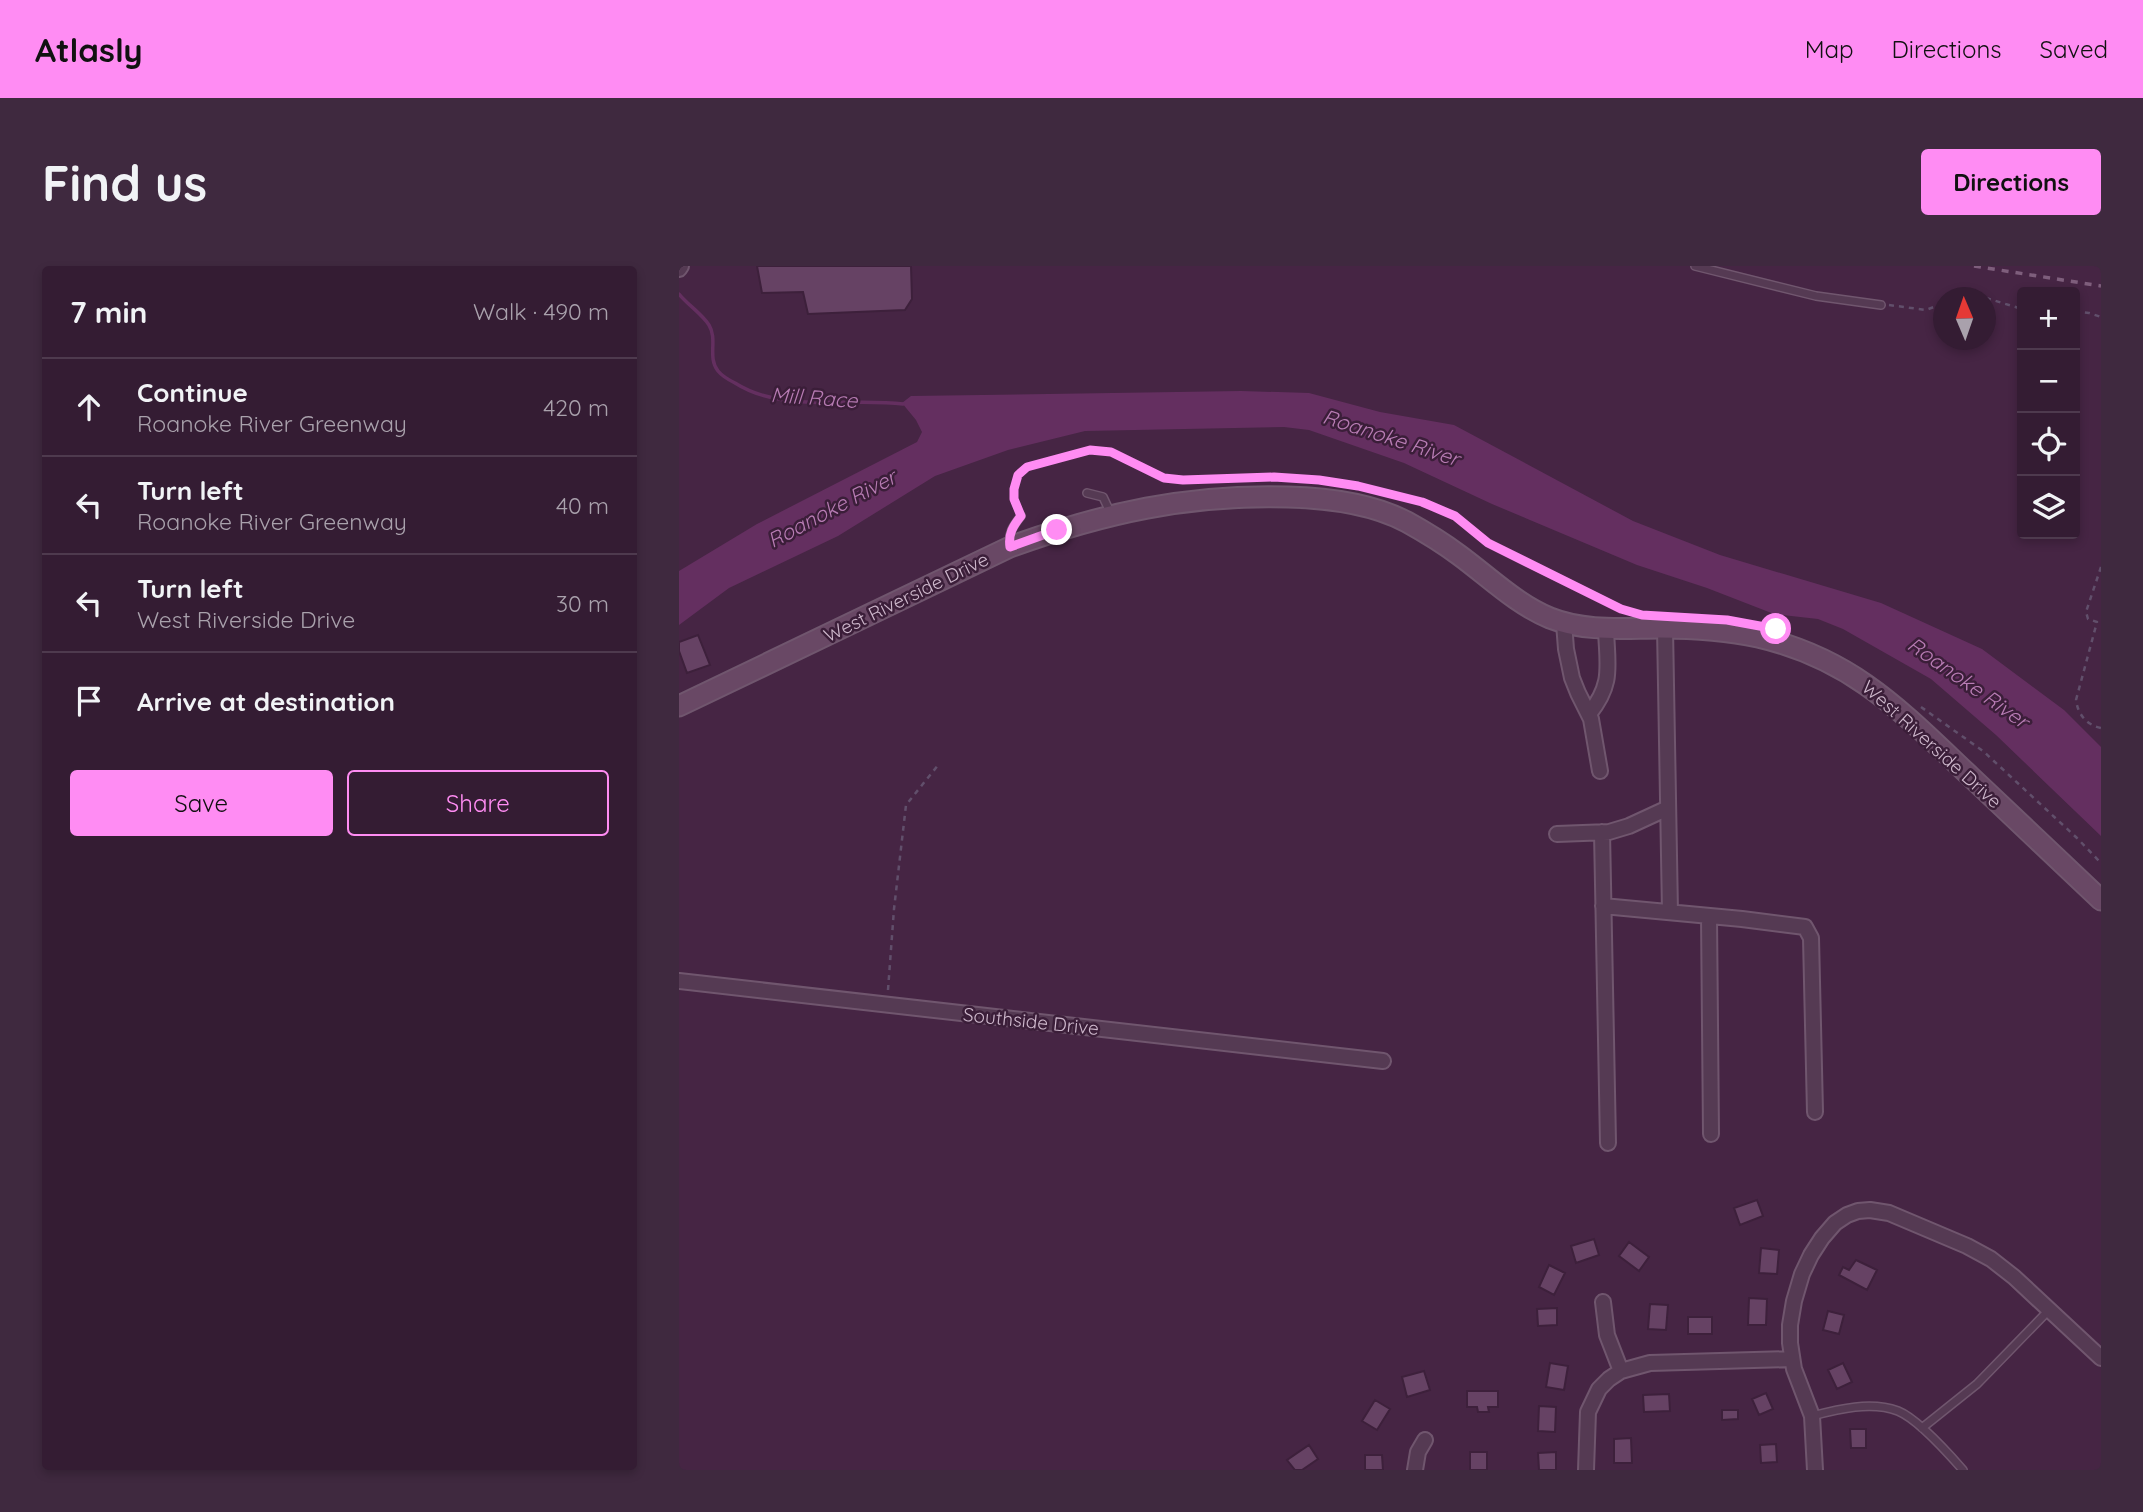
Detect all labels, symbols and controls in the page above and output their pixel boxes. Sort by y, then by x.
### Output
text: Atlasly [35,29,143,70]
text: Map [1805,34,1854,64]
text: Directions [1892,34,2002,64]
text: Saved [2040,34,2108,64]
button: Directions [1921,149,2101,215]
text: Find us [42,152,207,213]
north arrow [1933,287,1996,350]
map controls [2017,287,2080,539]
button: + [2017,287,2080,350]
text: 7 min [70,293,148,331]
text: Walk · 490 m [473,297,609,326]
button: − [2017,350,2080,413]
text: Continue [137,376,248,409]
water label: Mill Race [770,381,859,413]
icon: ahead [70,388,108,426]
text: 420 m [543,393,609,422]
water label: Roanoke River [1320,403,1466,472]
text: Roanoke River Greenway [137,409,407,438]
button: locate [2017,413,2080,476]
water label: Roanoke River [763,462,903,553]
text: Turn left [137,474,244,507]
button: layers [2017,476,2080,539]
icon: left [70,486,108,524]
text: 40 m [556,491,609,520]
text: Roanoke River Greenway [137,507,407,536]
route end [1041,514,1072,545]
street label: West Riverside Drive [820,547,992,647]
text: Turn left [137,572,244,605]
icon: left [70,584,108,622]
text: 30 m [556,589,609,618]
text: West Riverside Drive [137,605,355,634]
route start [1760,613,1791,644]
water label: Roanoke River [1903,631,2037,735]
street label: West Riverside Drive [1857,675,2007,813]
icon: arrive [70,682,108,720]
text: Arrive at destination [137,685,395,718]
button: Save [70,770,333,836]
button: Share [347,770,609,836]
street label: Southside Drive [962,1002,1100,1040]

